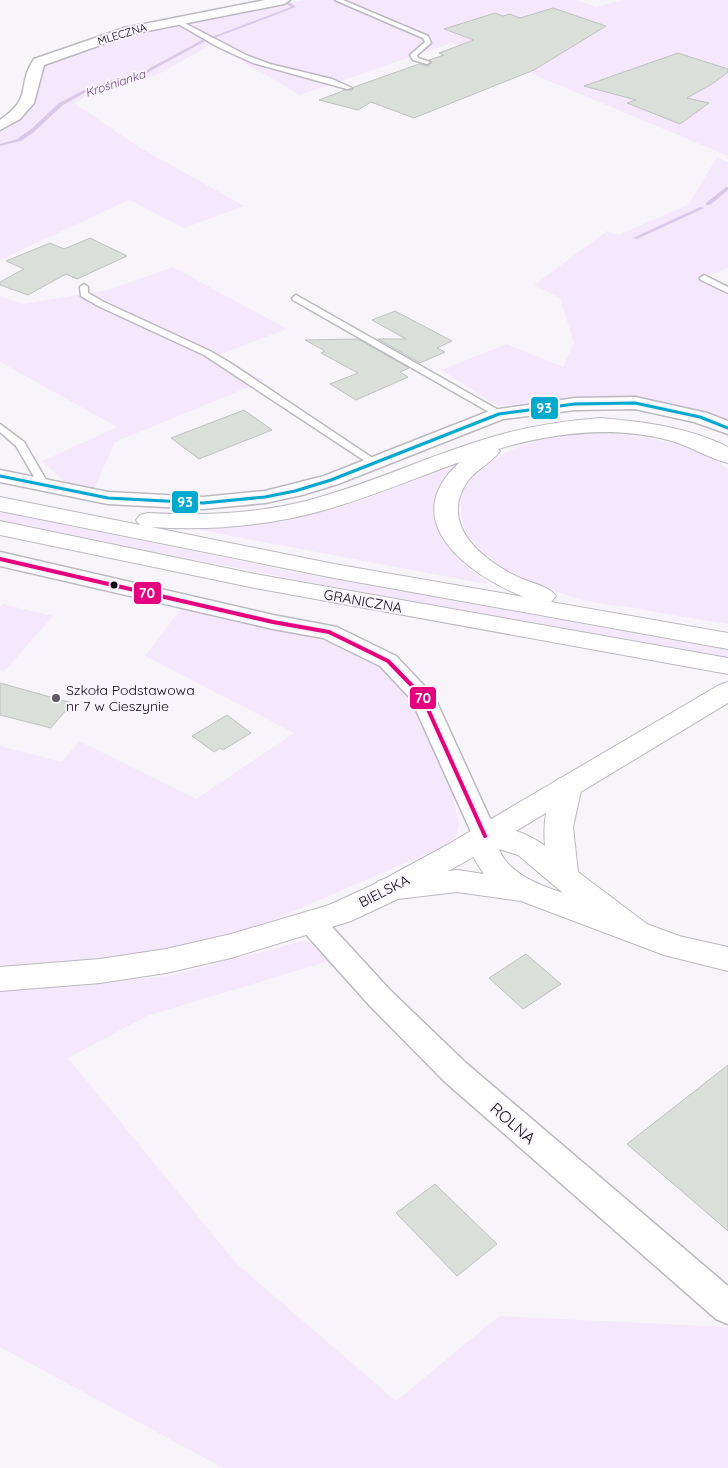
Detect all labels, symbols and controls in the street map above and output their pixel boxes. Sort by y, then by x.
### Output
street label: MLECZNA [96,20,148,48]
water label: Krośnianka [83,66,148,100]
line badge: 93 [530,396,559,420]
text: 93 [536,399,552,417]
line badge: 93 [171,490,199,514]
text: 93 [177,493,193,511]
unlabelled marker [109,580,119,590]
line badge: 70 [133,581,162,605]
text: 70 [139,584,156,602]
street label: GRANICZNA [322,585,404,617]
place label: Szkoła Podstawowa nr 7 w Cieszynie [66,681,195,715]
line badge: 70 [409,686,437,710]
text: 70 [415,689,432,707]
marker: Szkoła Podstawowa nr 7 w Cieszynie [50,692,62,704]
street label: BIELSKA [356,871,412,911]
street label: ROLNA [486,1098,540,1148]

